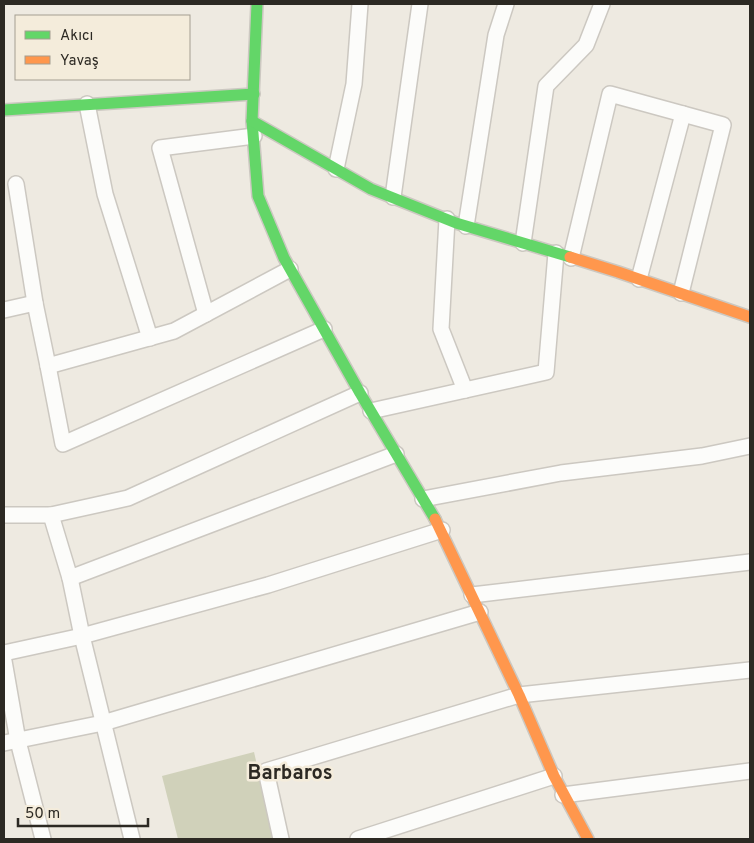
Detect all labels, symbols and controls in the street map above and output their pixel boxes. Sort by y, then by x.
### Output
legend [15,15,190,80]
text: Akıcı [60,27,93,46]
text: Yavaş [60,52,99,71]
district label: Barbaros [247,761,333,787]
scale bar [18,796,148,828]
text: 50 m [25,805,60,824]

